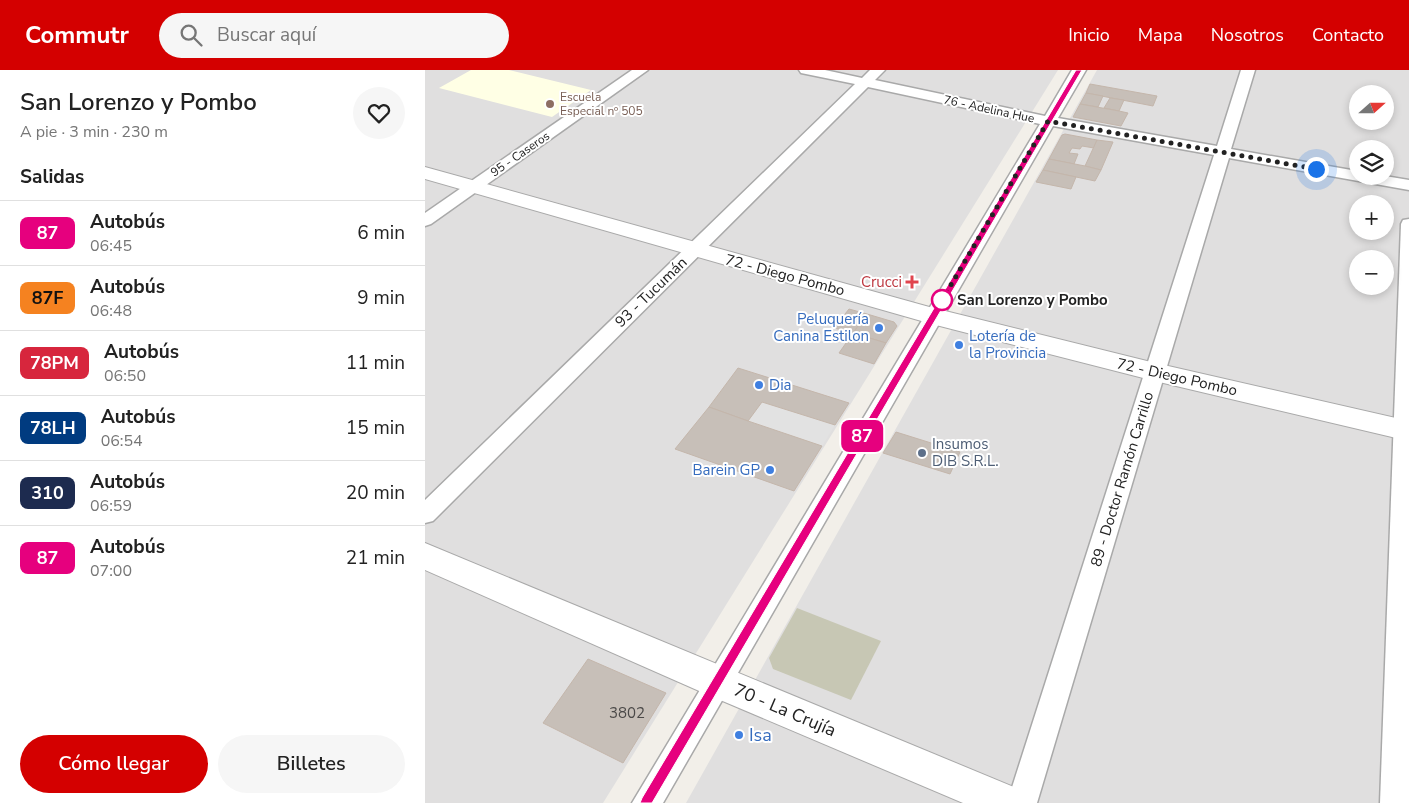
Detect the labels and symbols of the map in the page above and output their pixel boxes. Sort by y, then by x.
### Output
north arrow [1349,85,1394,130]
place label: Escuela Especial nº 505 [560,89,643,119]
street label: 76 - Adelina Hue [942,92,1036,126]
marker: Escuela Especial nº 505 [544,98,556,110]
street label: 95 - Caseros [487,128,553,180]
your location [1304,157,1329,182]
street label: 72 - Diego Pombo [723,249,847,301]
street label: 93 - Tucumán [611,252,691,332]
place label: Crucci [861,272,902,292]
marker: Crucci [906,276,918,288]
marker: San Lorenzo y Pombo [931,289,953,311]
place label: San Lorenzo y Pombo [957,290,1108,310]
place label: Peluquería Canina Estilon [773,309,869,346]
marker: Peluquería Canina Estilon [873,322,885,334]
place label: Lotería de la Provincia [969,326,1046,363]
marker: Lotería de la Provincia [953,339,965,351]
street label: 72 - Diego Pombo [1115,353,1239,401]
place label: Dia [769,375,792,395]
marker: Dia [753,379,765,391]
street label: 89 - Doctor Ramón Carrillo [1086,389,1158,569]
line badge: 87 [839,420,885,452]
place label: Insumos DIB S.R.L. [932,434,999,471]
marker: Insumos DIB S.R.L. [916,447,928,459]
place label: Barein GP [692,460,760,480]
marker: Barein GP [764,464,776,476]
street label: 70 - La Crujía [730,678,840,742]
house number: 3802 [609,703,645,723]
place label: Isa [749,723,772,747]
marker: Isa [733,729,745,741]

